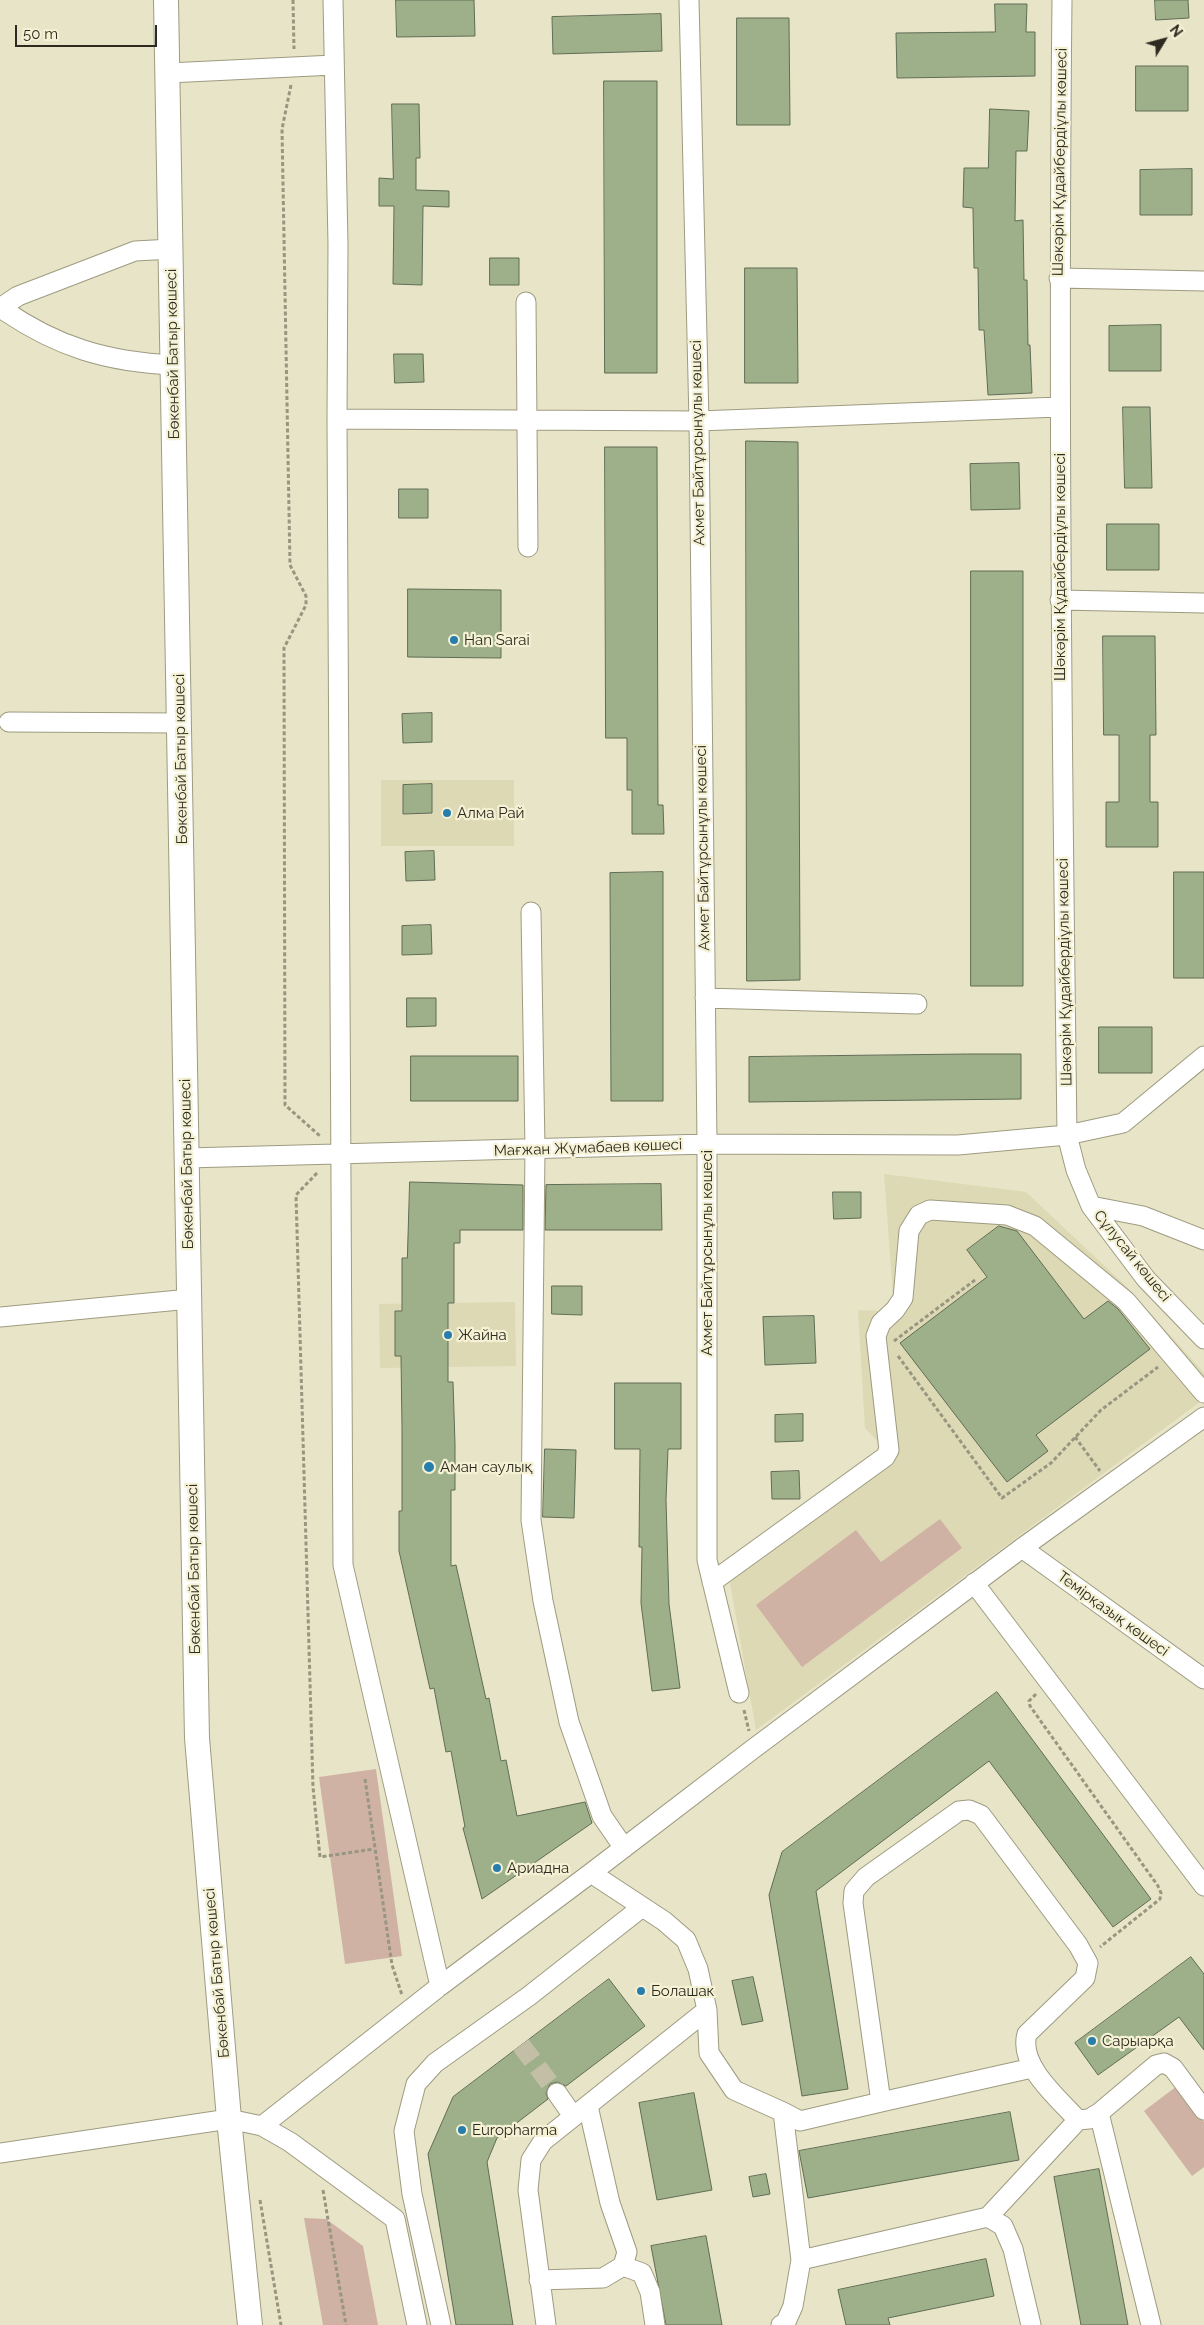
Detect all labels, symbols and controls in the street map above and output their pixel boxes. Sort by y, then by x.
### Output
scale bar [18,15,160,47]
north arrow [1139,15,1189,65]
text: N [1166,22,1186,40]
text: 50 m [23,25,58,43]
street label: Шәкәрім Құдайбердіұлы көшесі [1049,48,1071,276]
street label: Бөкенбай Батыр көшесі [163,269,183,439]
street label: Ахмет Байтұрсынұлы көшесі [687,340,709,546]
street label: Шәкәрім Құдайбердіұлы көшесі [1051,453,1069,681]
place label: Han Sarai [464,631,530,649]
marker: Han Sarai [448,634,460,646]
street label: Бөкенбай Батыр көшесі [171,674,191,844]
street label: Ахмет Байтұрсынұлы көшесі [692,745,714,951]
place label: Алма Рай [457,804,525,822]
marker: Алма Рай [441,807,453,819]
street label: Шәкәрім Құдайбердіұлы көшесі [1054,858,1076,1086]
street label: Бөкенбай Батыр көшесі [177,1079,197,1249]
street label: Мағжан Жұмабаев көшесі [494,1136,682,1160]
street label: Ахмет Байтұрсынұлы көшесі [698,1150,716,1356]
street label: Сұлусай көшесі [1090,1207,1174,1305]
place label: Жайна [458,1326,507,1344]
marker: Жайна [442,1329,454,1341]
place label: Аман саулық [440,1458,532,1476]
marker: Аман саулық [422,1460,436,1474]
street label: Бөкенбай Батыр көшесі [184,1484,204,1654]
street label: Темірқазық көшесі [1054,1568,1172,1660]
place label: Ариадна [507,1859,569,1877]
marker: Ариадна [491,1862,503,1874]
street label: Бөкенбай Батыр көшесі [201,1887,233,2059]
place label: Болашак [651,1982,714,2000]
marker: Болашак [635,1985,647,1997]
place label: Сарыарқа [1102,2032,1174,2050]
marker: Сарыарқа [1086,2035,1098,2047]
place label: Europharma [472,2121,557,2139]
marker: Europharma [456,2124,468,2136]

